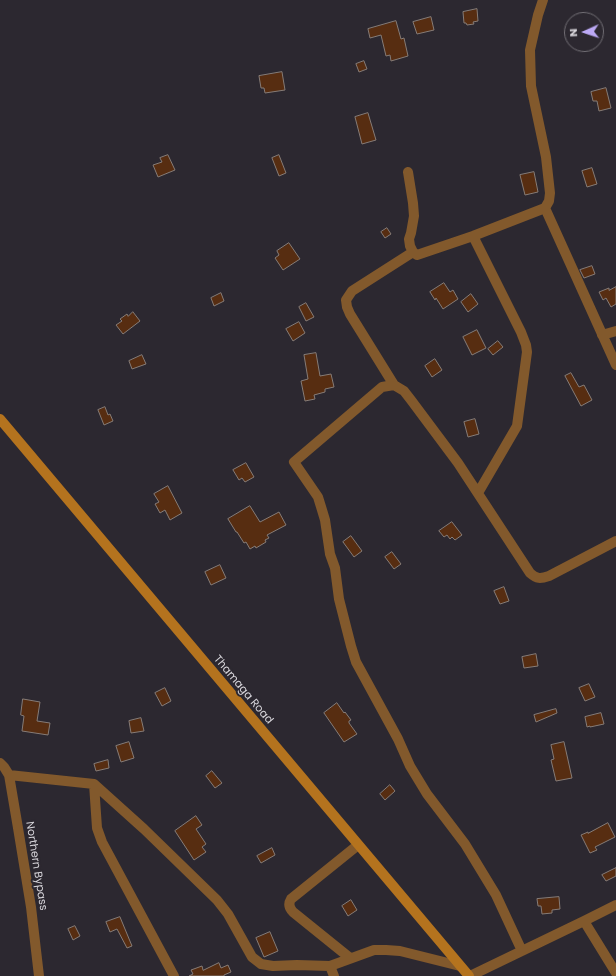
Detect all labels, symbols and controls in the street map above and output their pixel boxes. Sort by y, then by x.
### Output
north arrow [564,12,604,52]
text: N [565,28,581,37]
street label: Thamaga Road [210,653,276,727]
street label: Northern Bypass [22,820,50,912]

